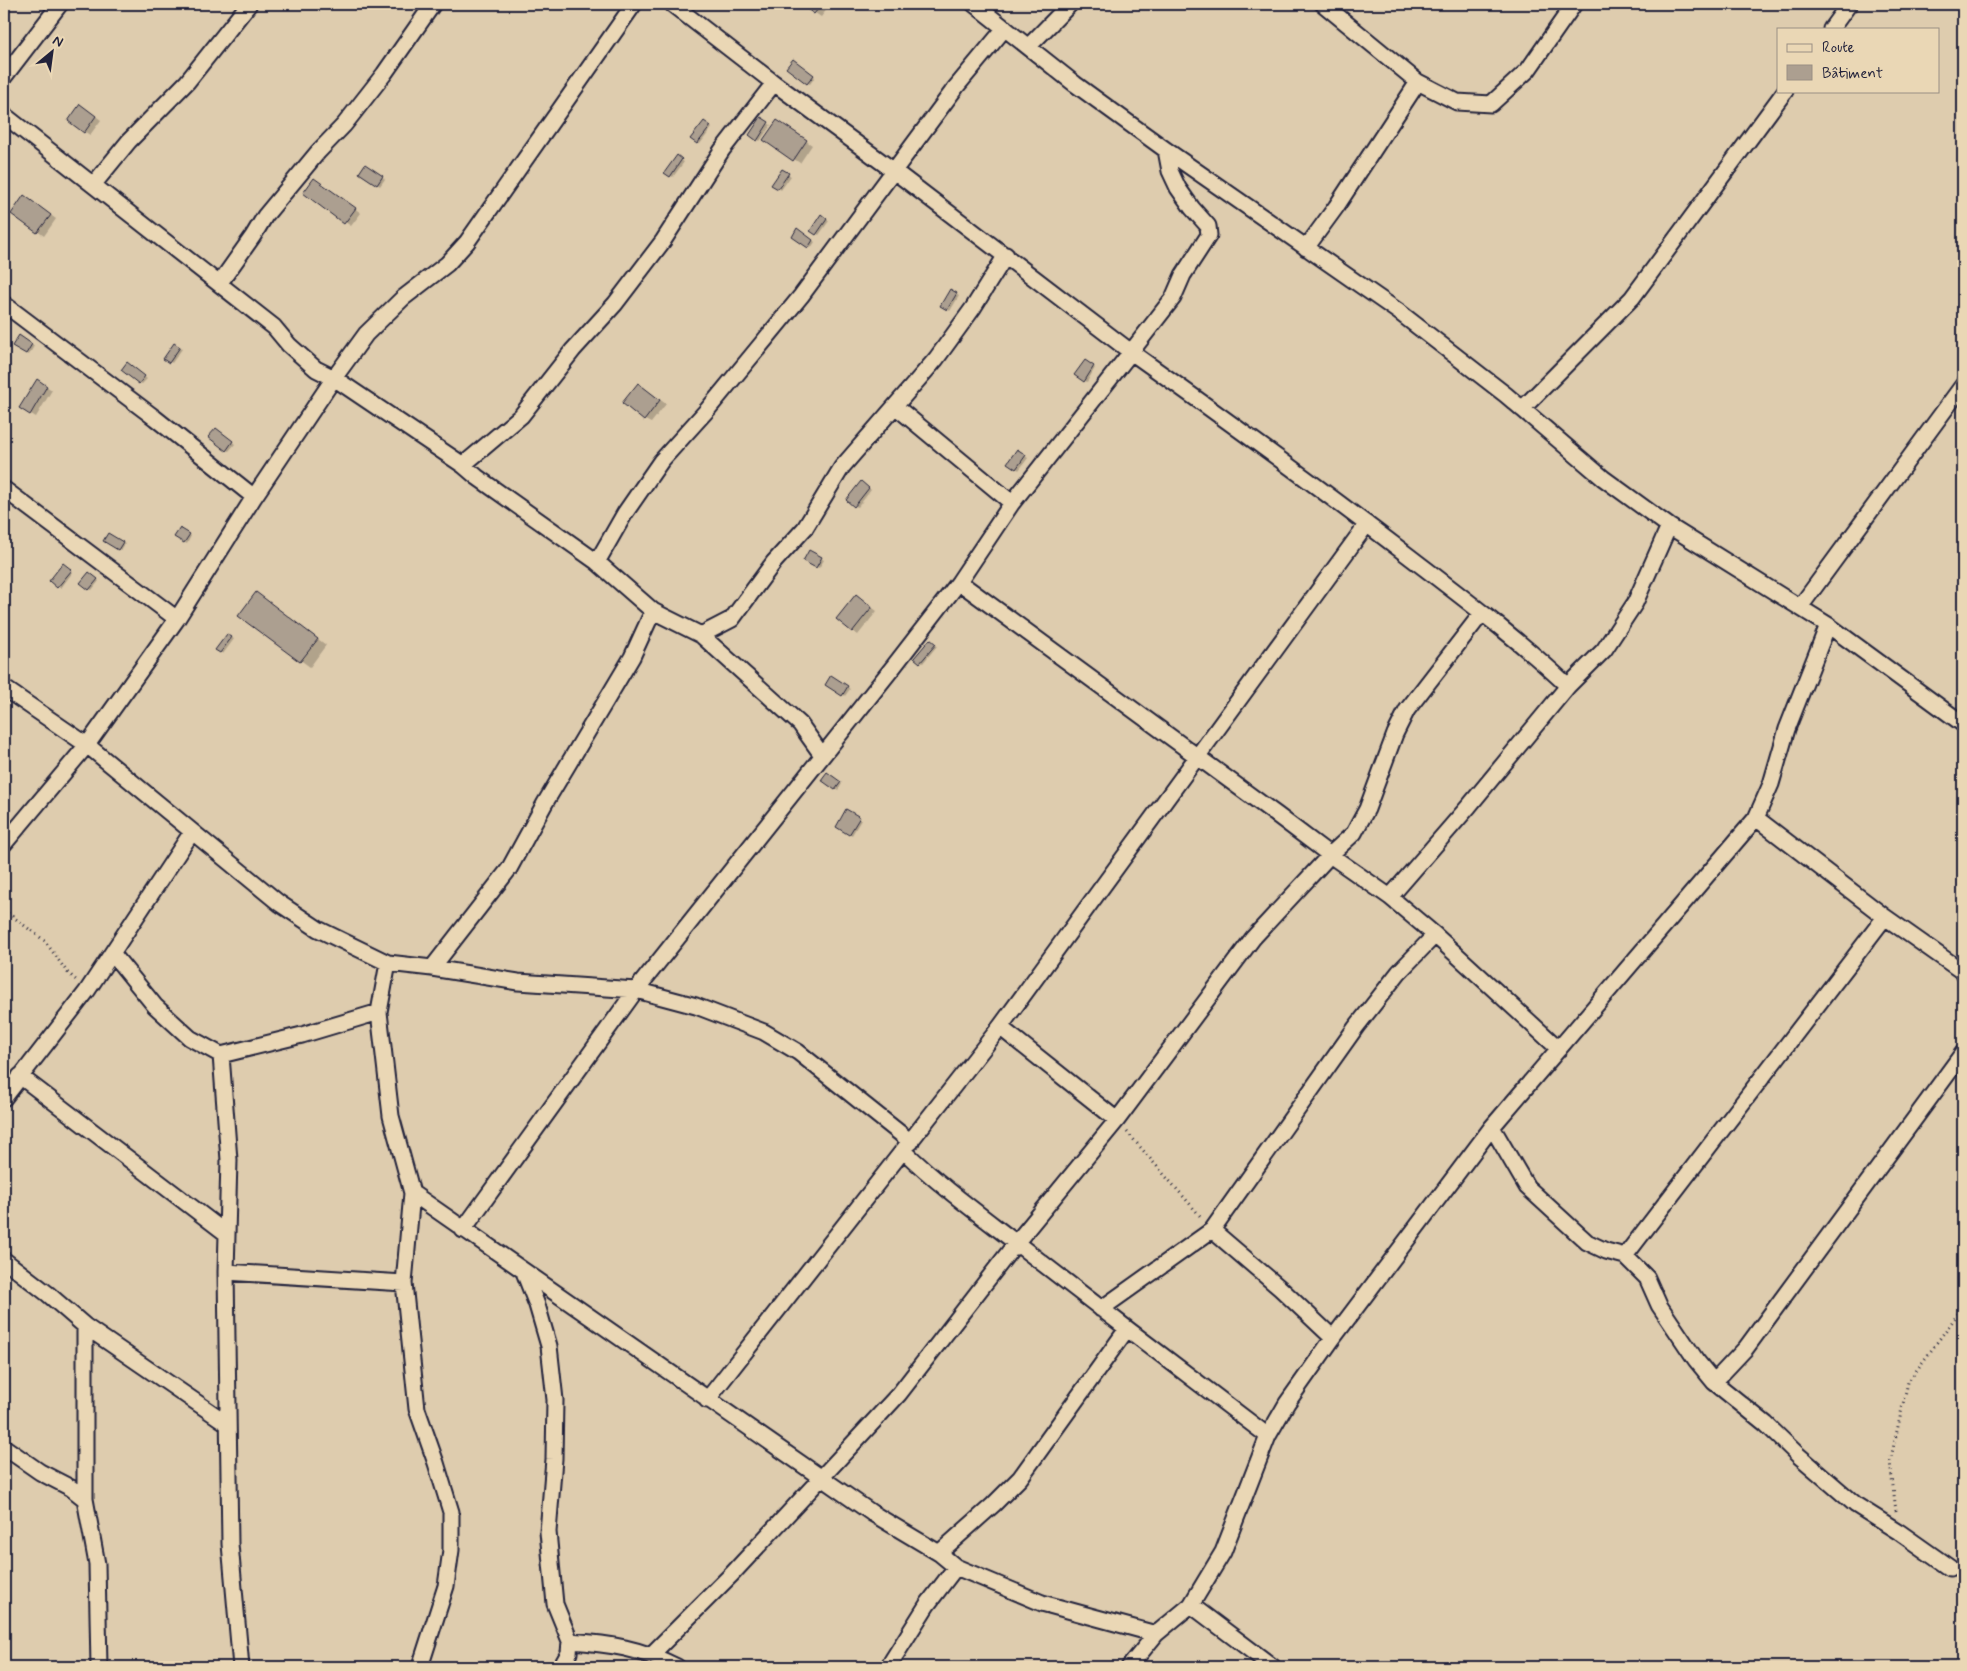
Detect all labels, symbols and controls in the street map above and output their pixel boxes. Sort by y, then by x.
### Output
north arrow [28,28,78,78]
legend [1777,28,1940,92]
text: N [49,31,66,52]
text: Route [1822,38,1855,58]
text: Bâtiment [1822,64,1883,84]

